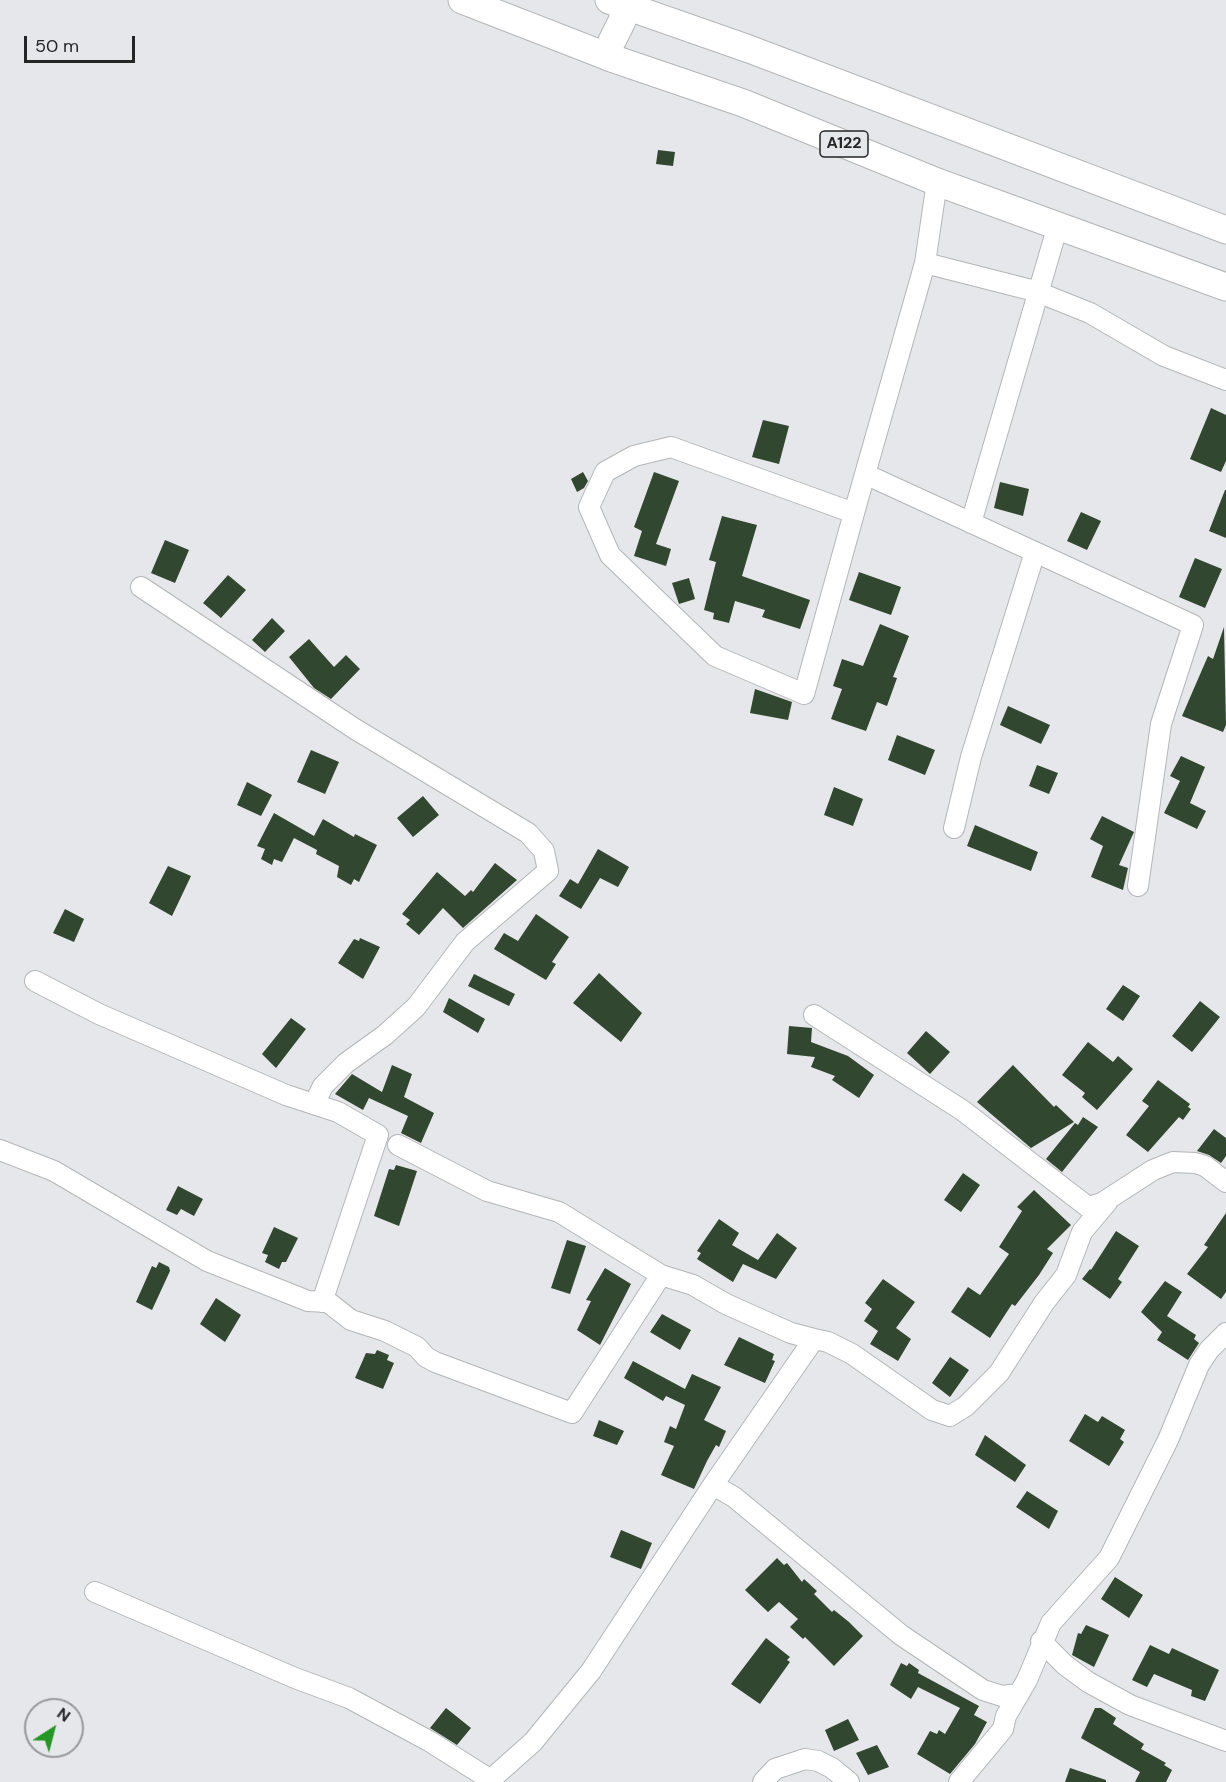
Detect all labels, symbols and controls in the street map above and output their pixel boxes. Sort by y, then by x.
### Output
scale bar [27,24,138,62]
text: 50 m [35,34,79,58]
road number: A122 [820,131,868,157]
north arrow [24,1698,84,1758]
text: N [53,1703,75,1727]

